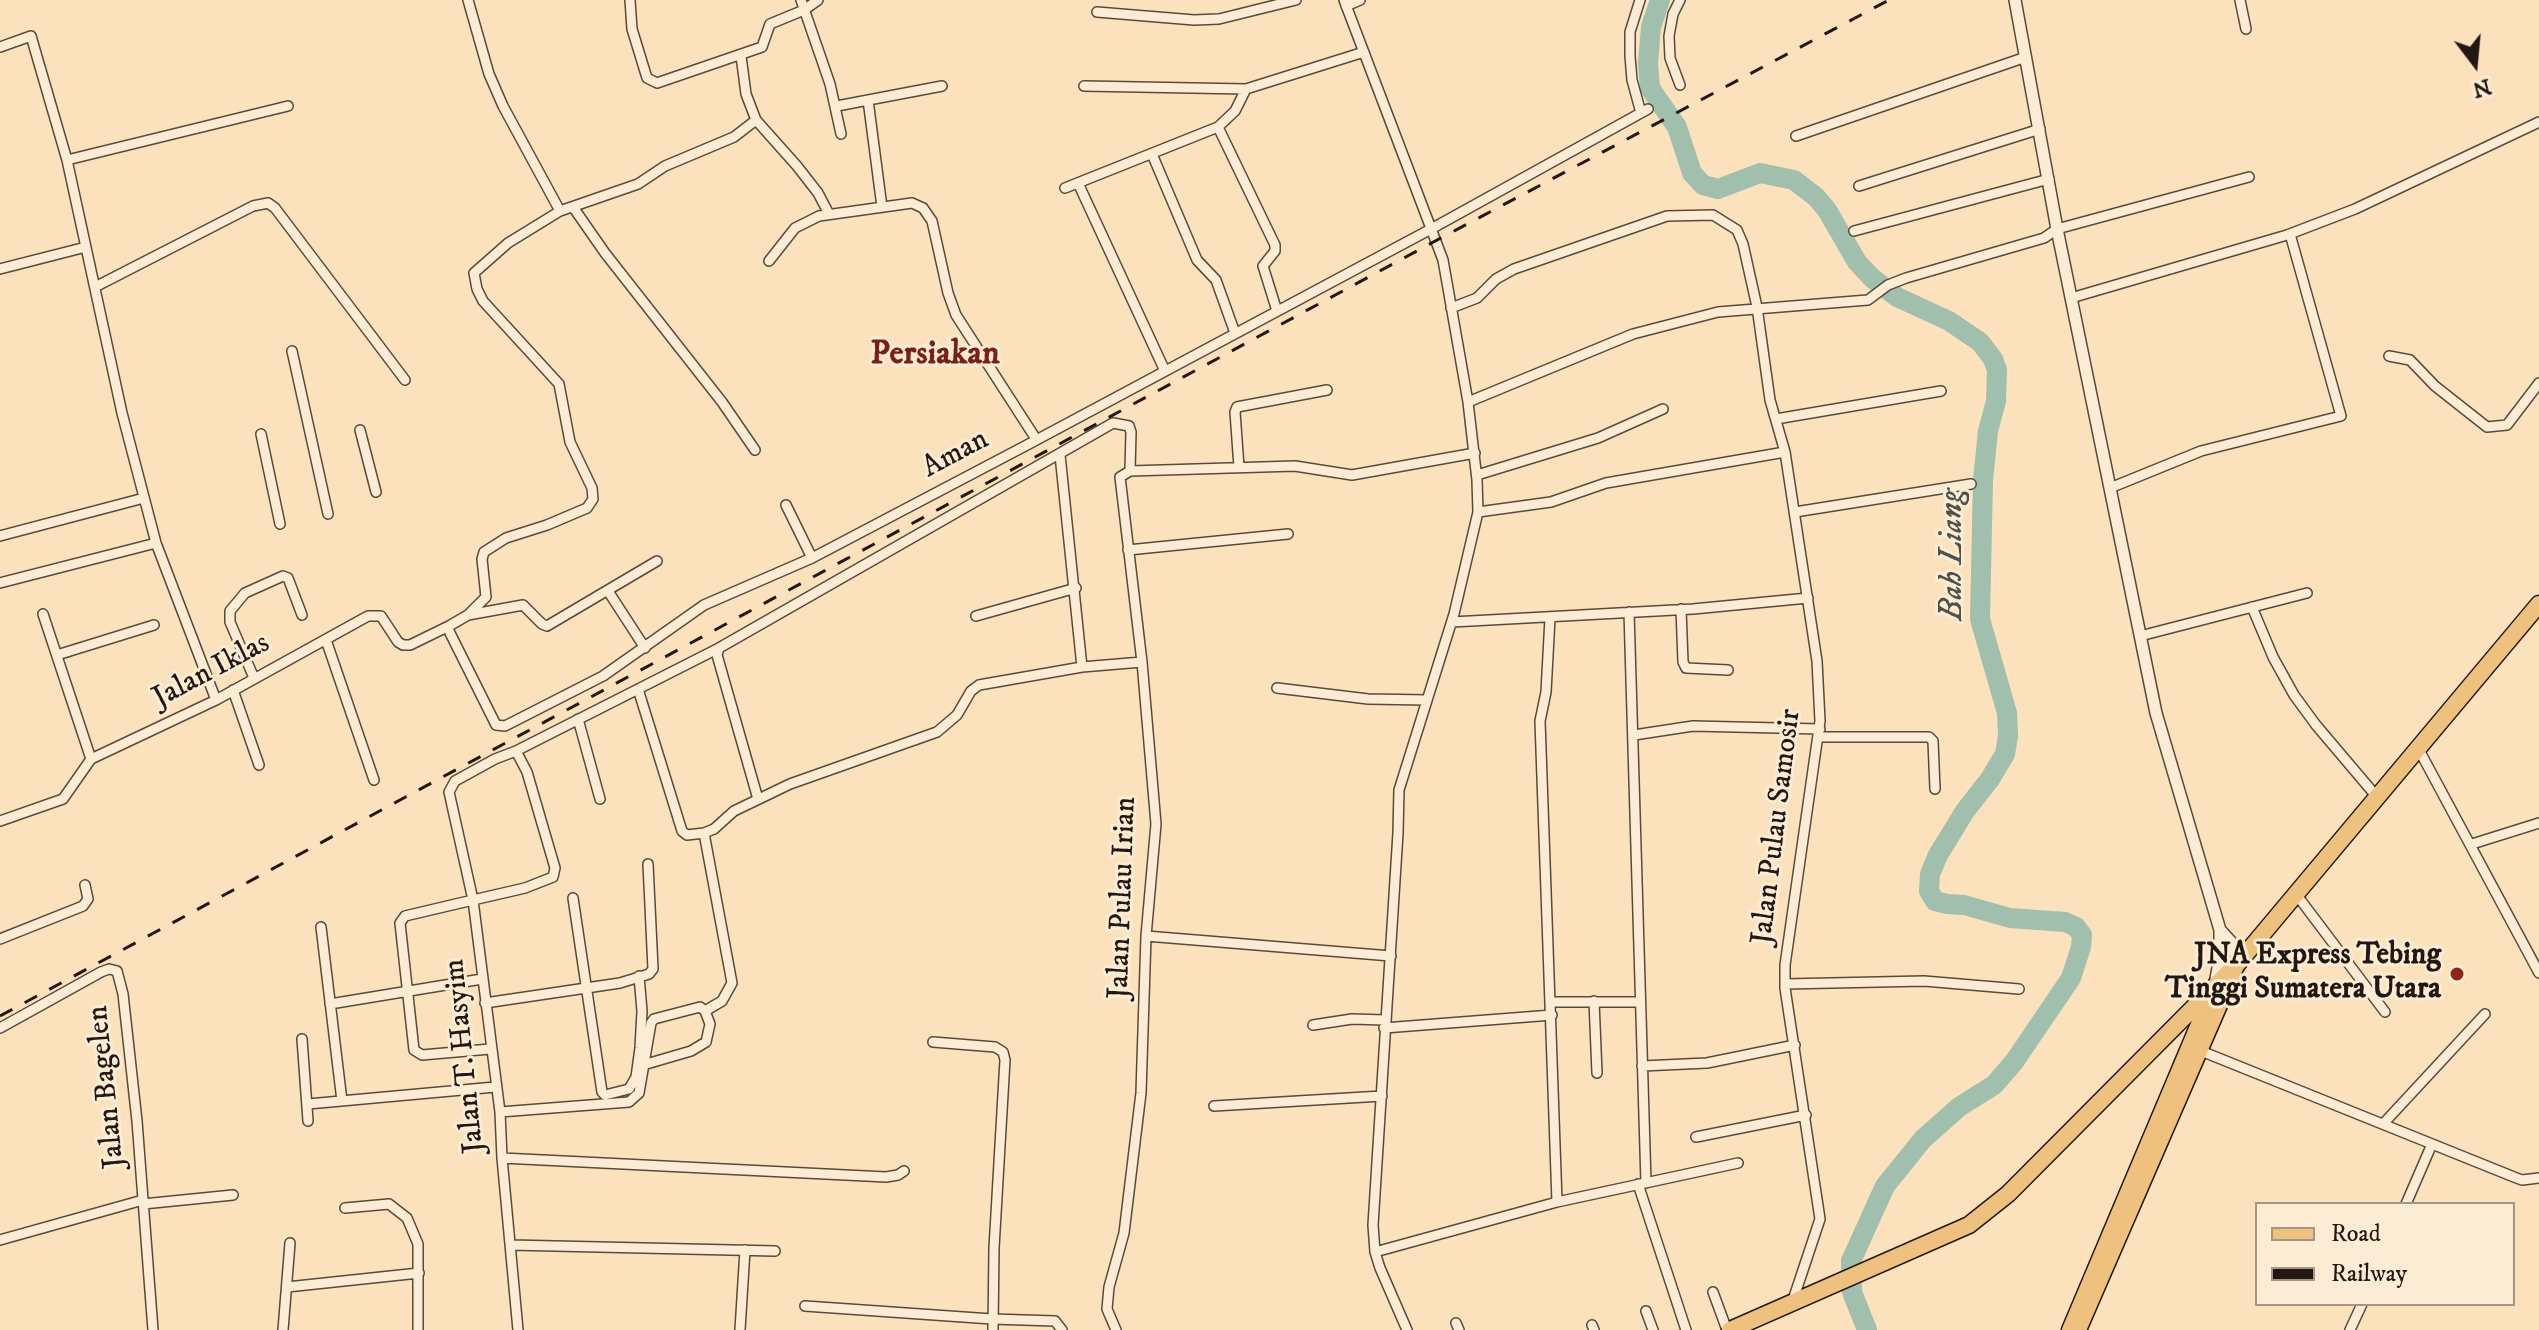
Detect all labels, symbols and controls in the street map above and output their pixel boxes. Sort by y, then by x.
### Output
north arrow [2435,24,2515,104]
text: N [2469,72,2494,103]
district label: Persiakan [870,336,1000,376]
street label: Aman [917,423,995,487]
water label: Bah Liang [1935,489,1973,621]
street label: Jalan Iklas [148,626,276,718]
street label: Jalan Pulau Samosir [1746,707,1810,947]
street label: Jalan Pulau Irian [1102,796,1146,1000]
place label: JNA Express Tebing Tinggi Sumatera Utara [2165,939,2441,1010]
street label: Jalan T. Hasyim [438,957,494,1155]
marker: JNA Express Tebing Tinggi Sumatera Utara [2448,965,2466,983]
street label: Jalan Bagelen [82,1004,134,1170]
legend [2255,1202,2515,1306]
text: Road [2331,1219,2381,1249]
text: Railway [2331,1259,2407,1289]

